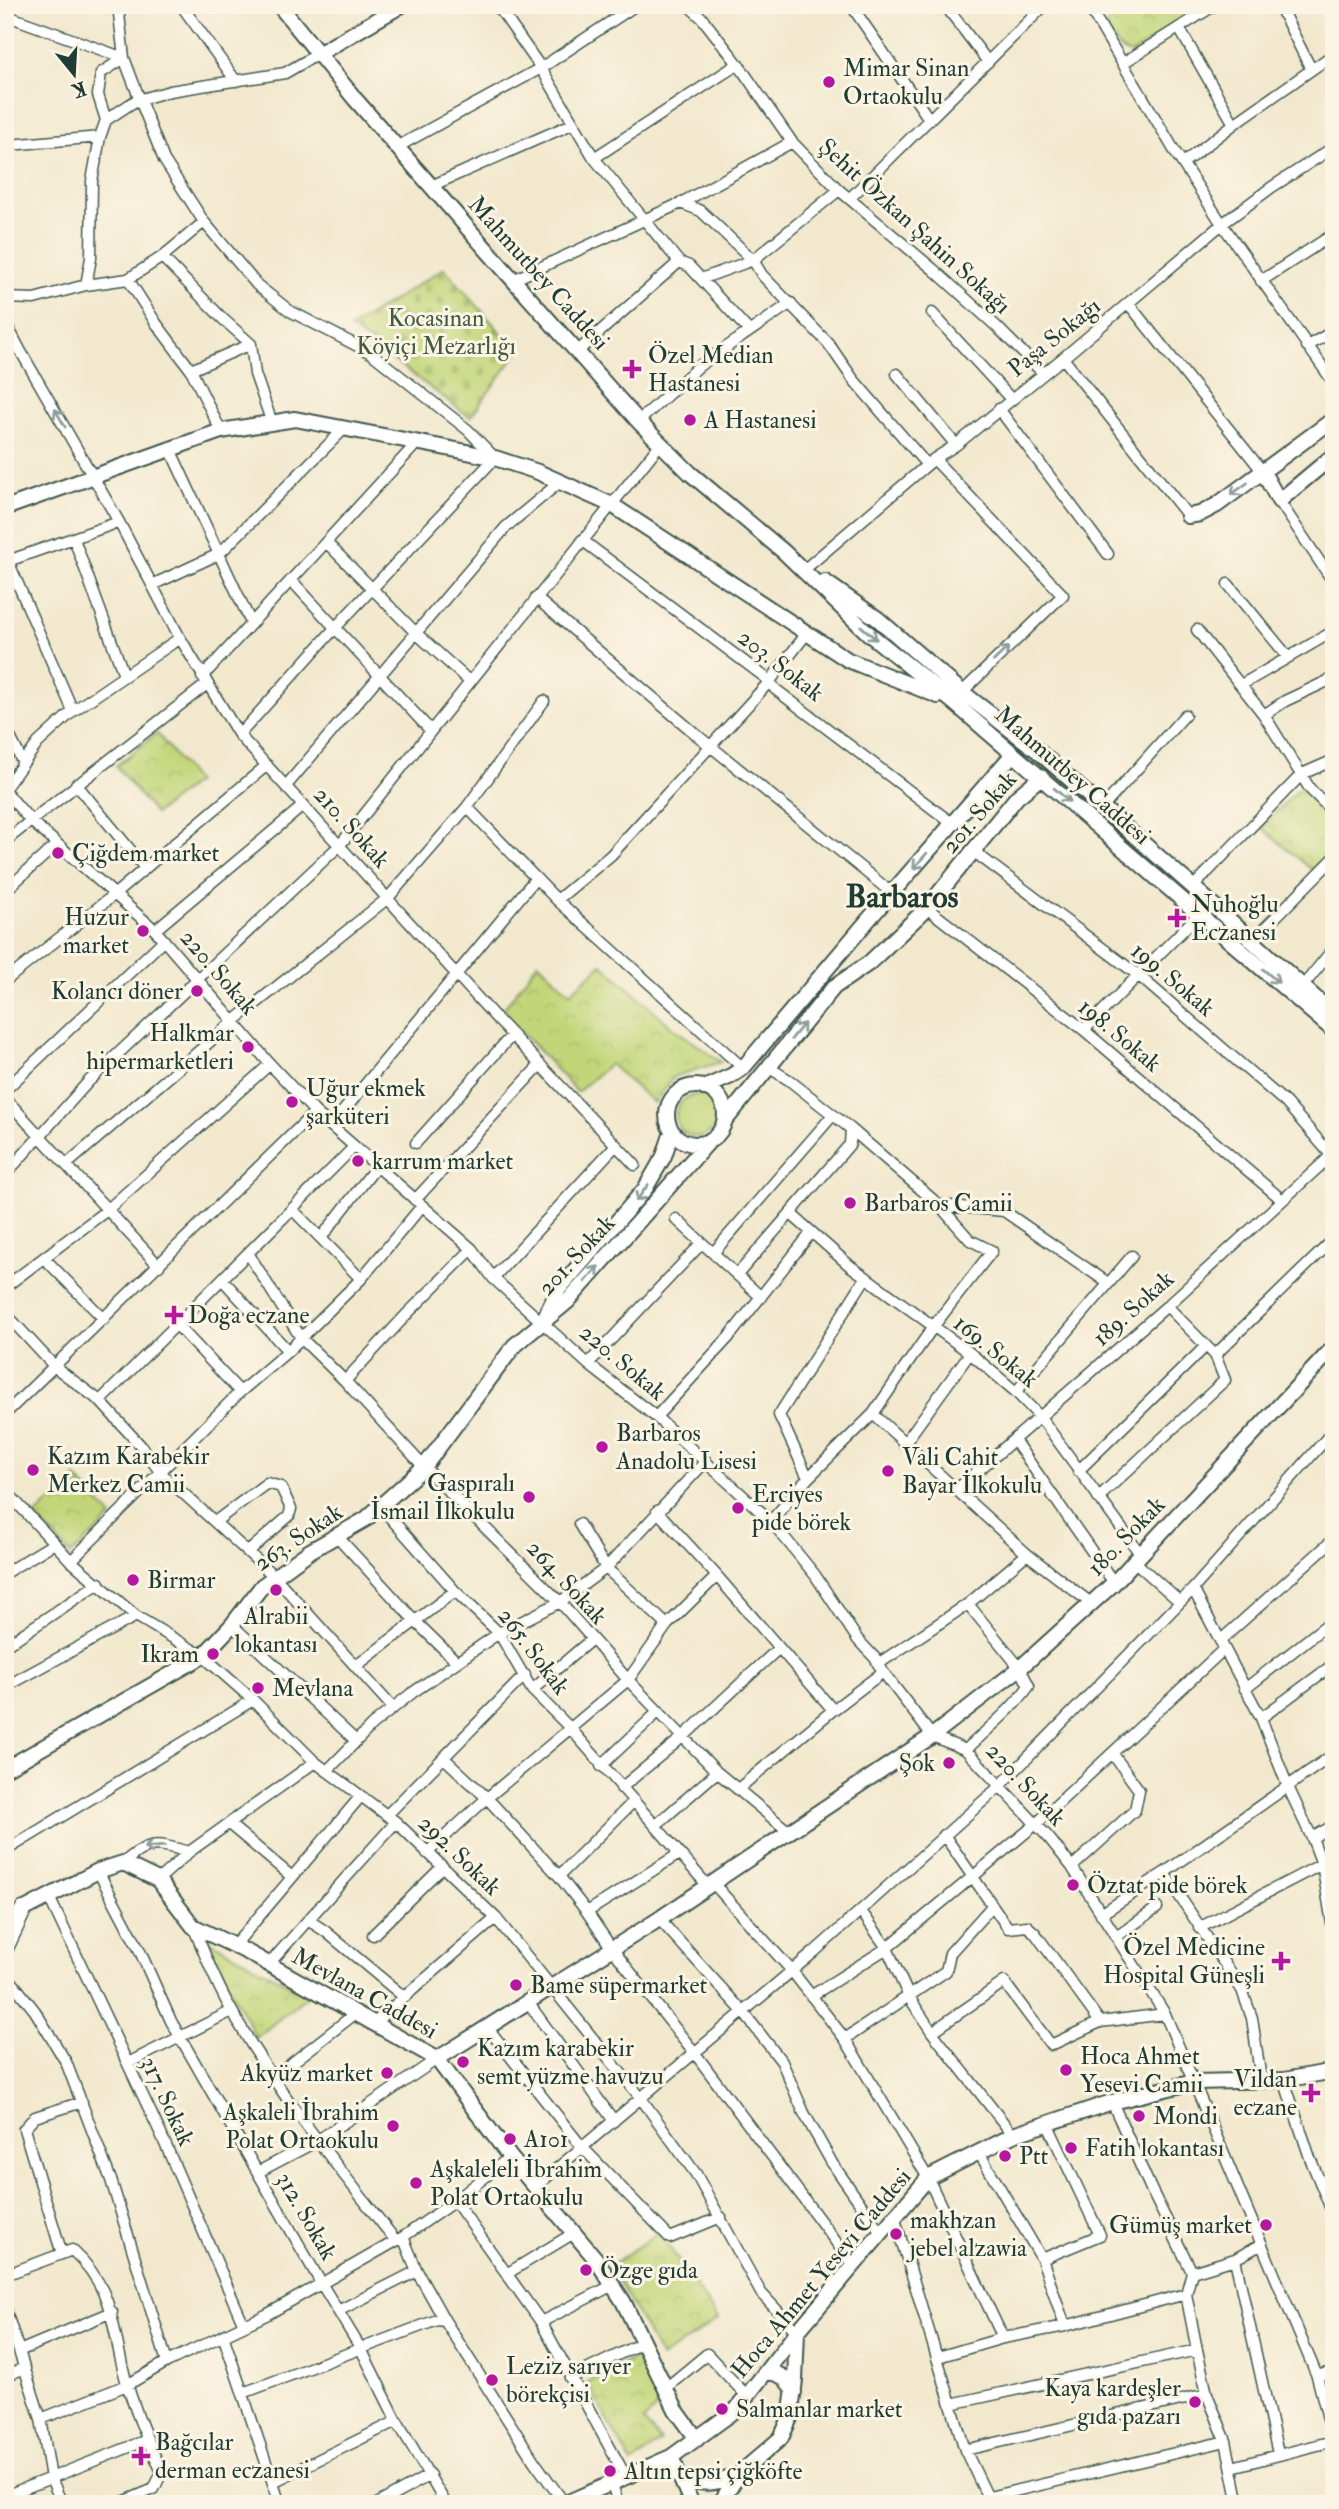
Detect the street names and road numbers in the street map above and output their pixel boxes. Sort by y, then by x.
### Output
street label: Şehit Özkan Şahin Sokağı [812,132,1017,321]
street label: Mahmutbey Caddesi [461,190,616,357]
street label: Paşa Sokağı [1002,291,1107,384]
street label: 203. Sokak [731,622,830,709]
street label: Mahmutbey Caddesi [988,699,1157,852]
street label: 201. Sokak [935,764,1024,860]
street label: 210. Sokak [307,780,397,875]
street label: 220. Sokak [173,923,265,1022]
street label: 199. Sokak [1124,935,1221,1024]
street label: 198. Sokak [1072,992,1168,1079]
street label: 201. Sokak [531,1208,622,1302]
street label: 189. Sokak [1086,1263,1181,1353]
street label: 169. Sokak [947,1308,1045,1395]
street label: 220. Sokak [573,1317,673,1408]
street label: 180. Sokak [1081,1490,1172,1583]
street label: 263. Sokak [248,1496,349,1578]
street label: 264. Sokak [520,1533,614,1632]
street label: 265. Sokak [491,1601,577,1702]
street label: 220. Sokak [979,1736,1073,1833]
street label: 292. Sokak [412,1808,508,1903]
street label: Mevlana Caddesi [286,1941,443,2046]
street label: 317. Sokak [133,2051,202,2151]
street label: Hoca Ahmet Yesevi Caddesi [724,2162,918,2385]
street label: 312. Sokak [269,2166,345,2266]

